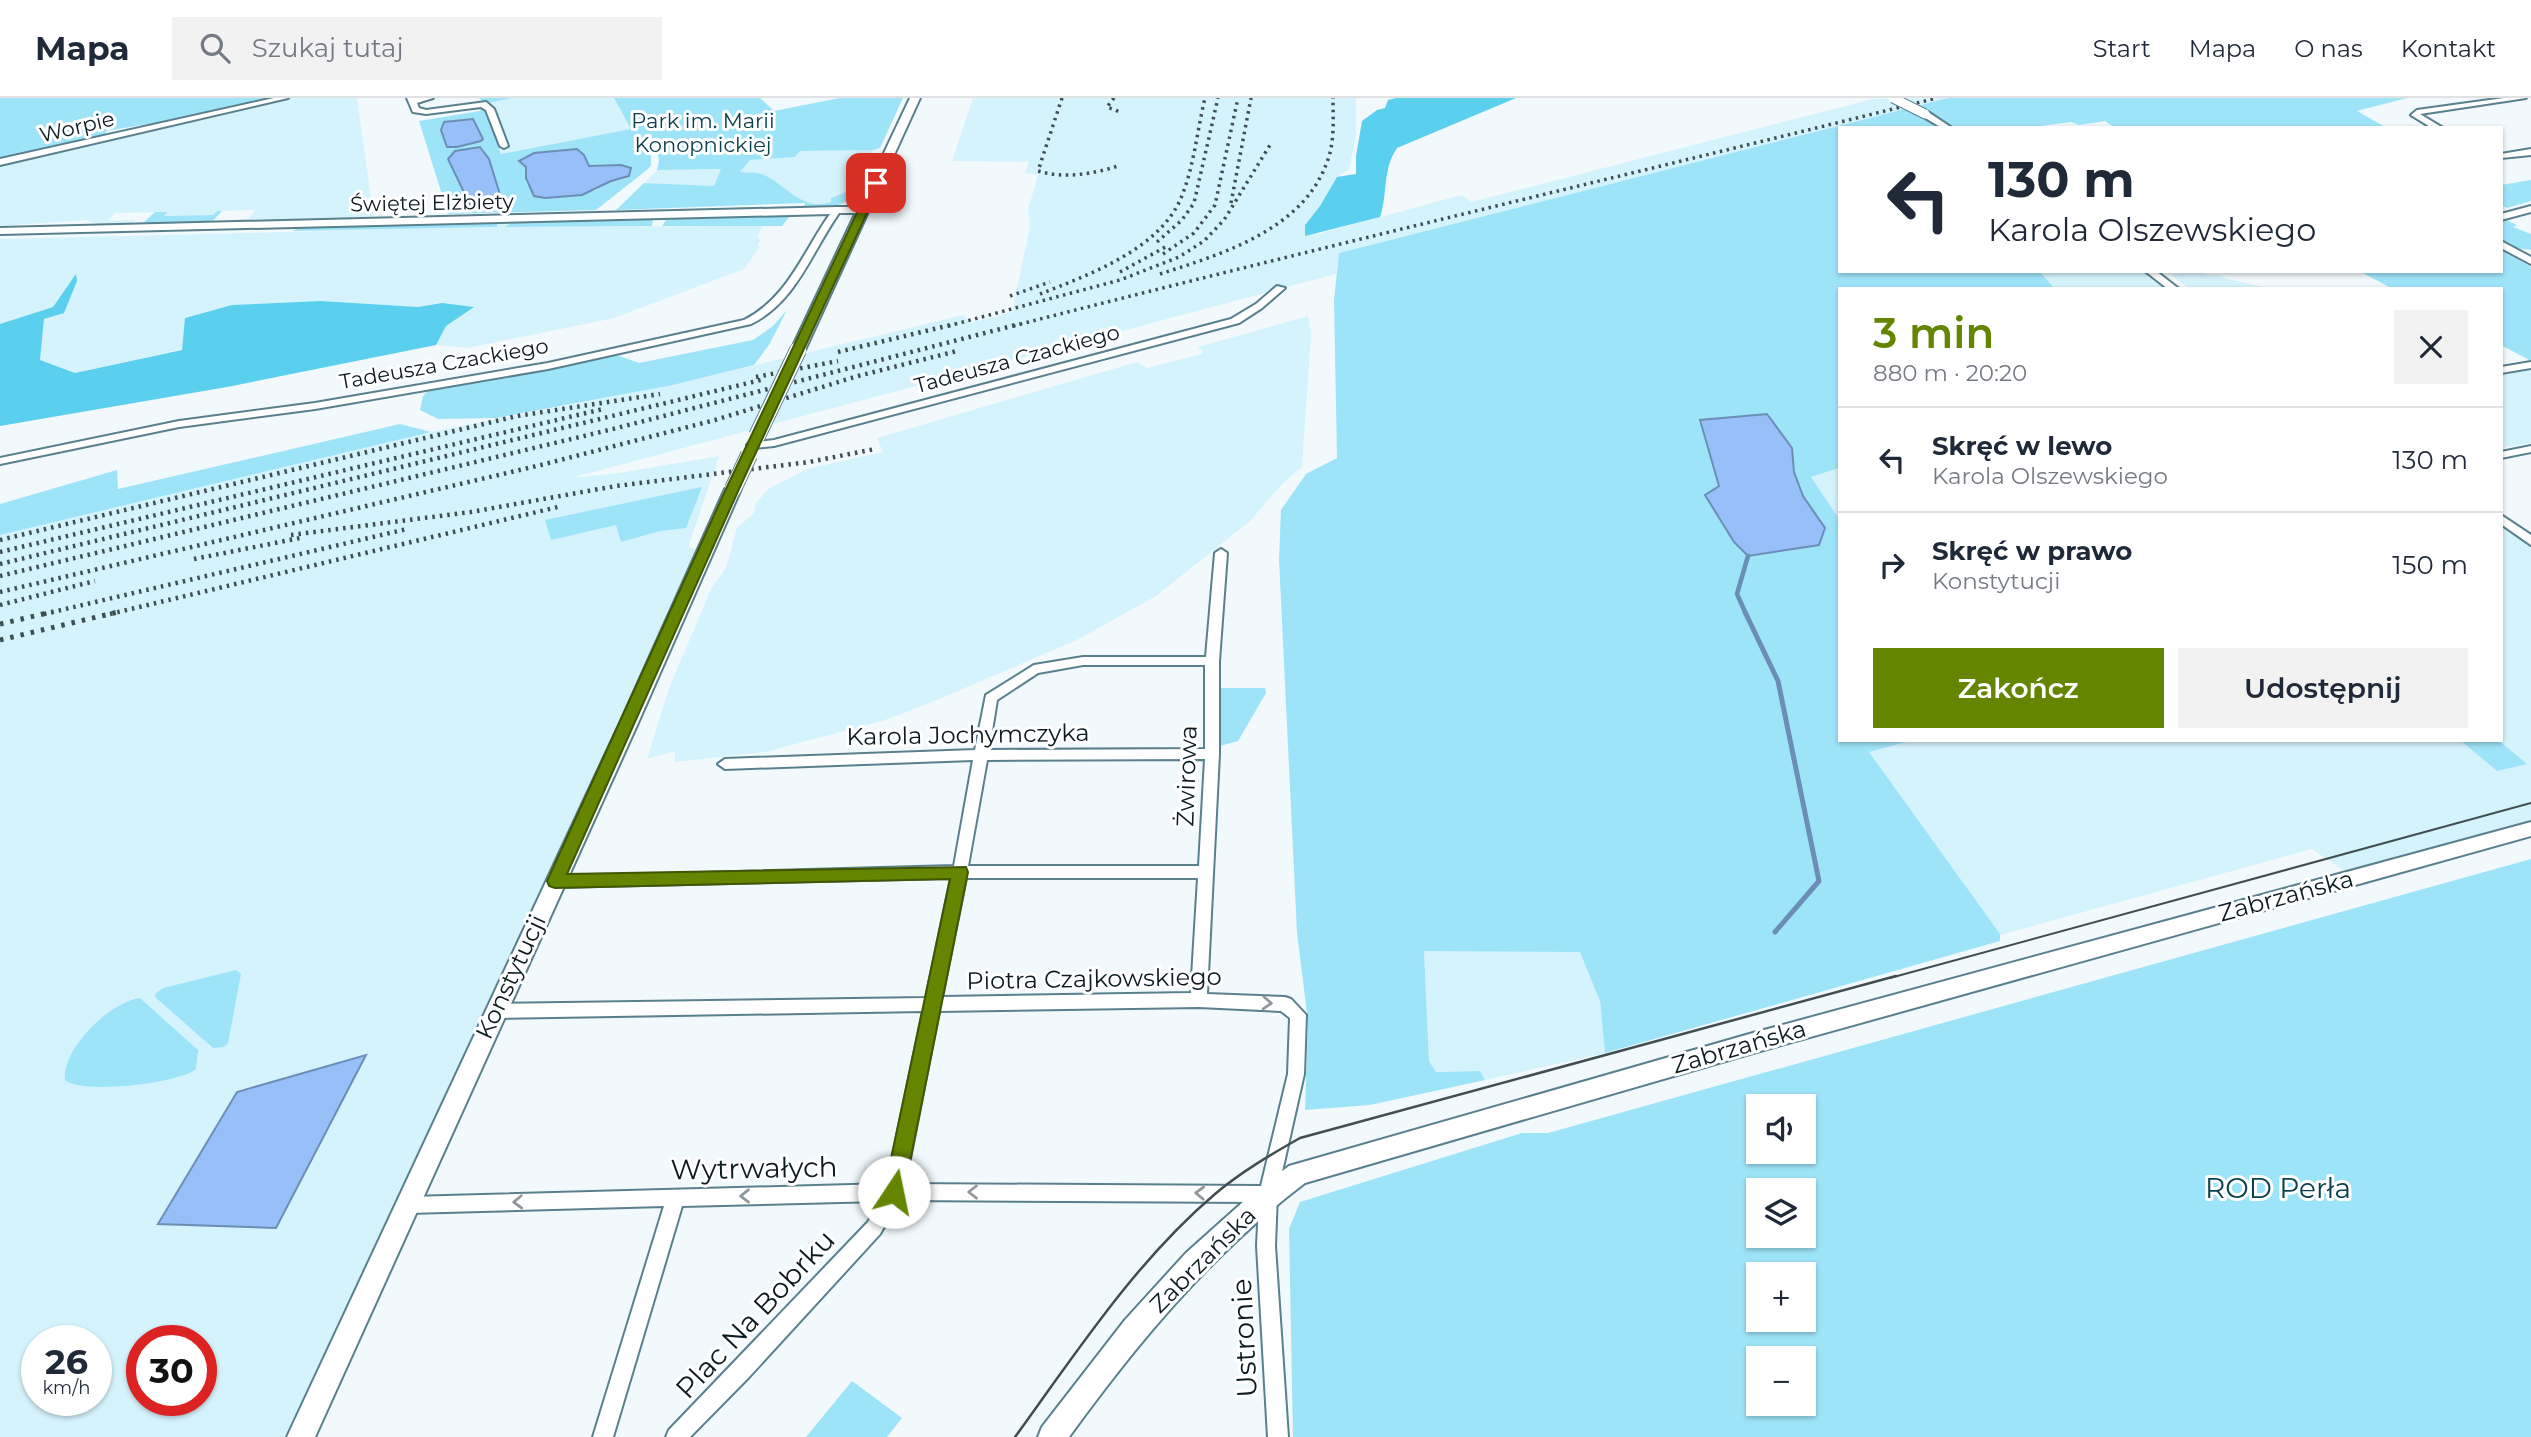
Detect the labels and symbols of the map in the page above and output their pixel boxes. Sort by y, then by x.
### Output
street label: Worpie [37,106,117,147]
park label: Park im. Marii Konopnickiej [631,108,775,157]
pin [846,153,906,213]
street label: Świętej Elżbiety [350,189,515,216]
street label: Tadeusza Czackiego [911,319,1122,398]
street label: Tadeusza Czackiego [338,333,550,394]
street label: Karola Jochymczyka [846,718,1090,751]
street label: Żwirowa [1170,725,1203,827]
street label: Zabrzańska [2215,864,2356,927]
street label: Konstytucji [469,910,552,1044]
street label: Piotra Czajkowskiego [966,962,1222,995]
one-way arrow [1262,995,1273,1010]
street label: Zabrzańska [1668,1014,1809,1080]
street label: Wytrwałych [670,1150,838,1186]
position arrow [857,1155,931,1229]
park label: ROD Perła [2205,1171,2351,1205]
one-way arrow [967,1184,978,1200]
one-way arrow [1195,1185,1205,1201]
one-way arrow [740,1188,750,1204]
one-way arrow [512,1194,523,1209]
street label: Zabrzańska [1143,1200,1262,1319]
street label: Plac Na Bobrku [668,1223,842,1405]
street label: Ustronie [1224,1278,1264,1398]
speed limit sign: 30 [126,1325,217,1416]

